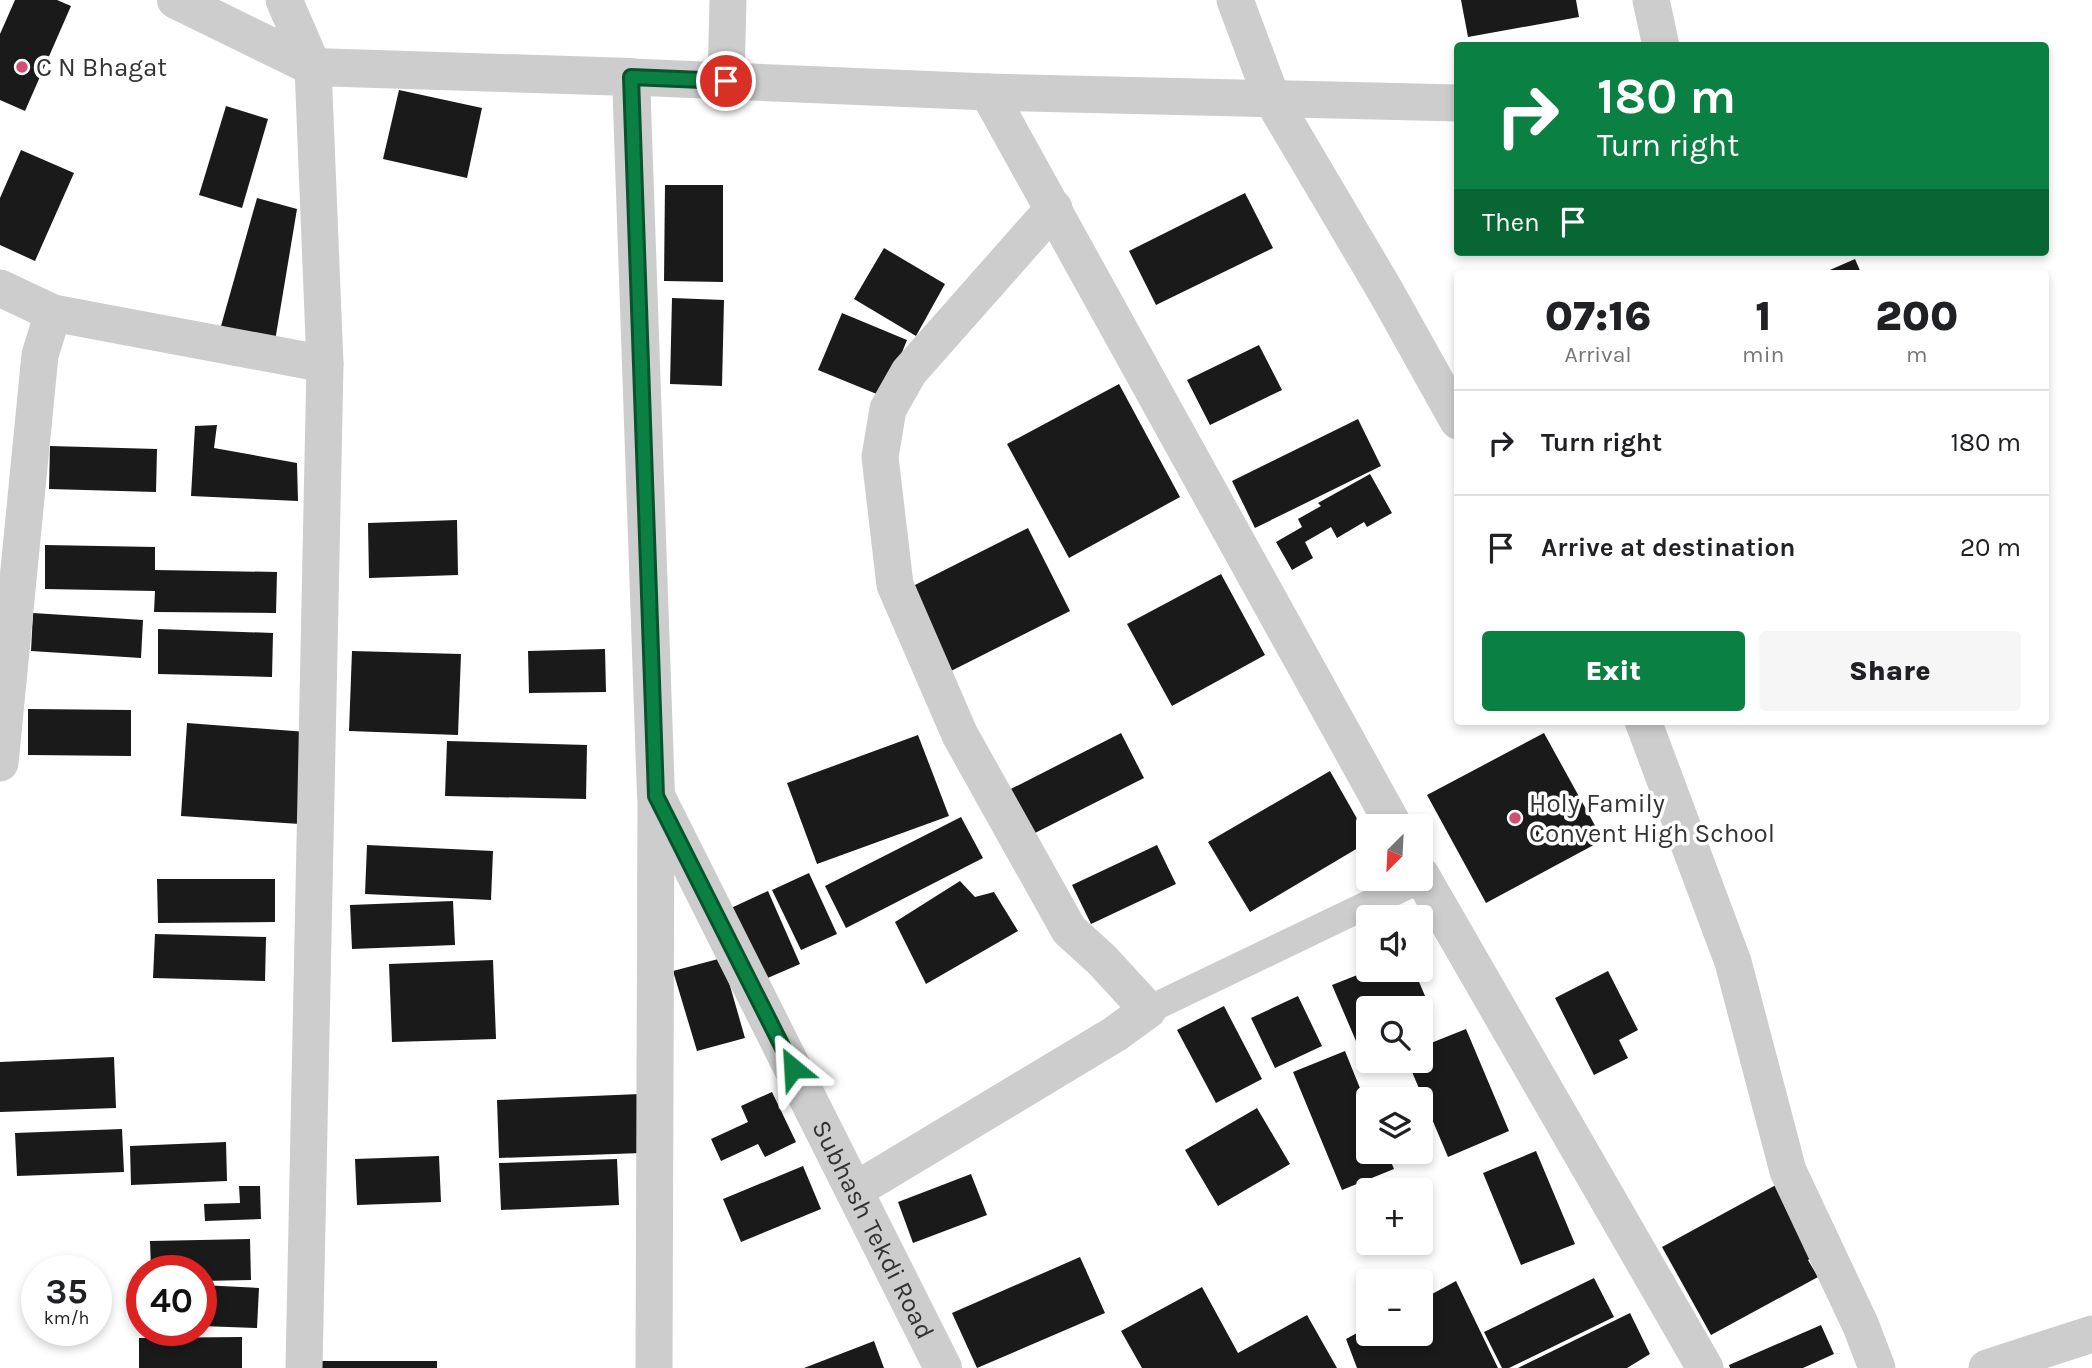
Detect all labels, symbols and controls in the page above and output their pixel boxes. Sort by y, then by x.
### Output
pin [696,51,756,111]
place label: C N Bhagat [36,52,167,83]
marker: C N Bhagat [14,59,30,75]
icon: arrive [707,62,745,100]
text: 180 m [1597,68,1736,125]
icon: right [1482,70,1573,161]
text: Turn right [1597,127,1739,164]
icon: arrive [1554,203,1592,241]
text: Then [1482,207,1540,238]
text: 07:16 [1545,291,1651,341]
text: 1 [1755,291,1771,341]
text: 200 [1875,291,1958,341]
text: Arrival [1564,341,1632,368]
text: min [1742,341,1784,368]
text: m [1906,341,1927,368]
icon: right [1482,424,1520,462]
text: Turn right [1541,427,1662,458]
text: 180 m [1951,427,2021,458]
icon: arrive [1482,529,1520,567]
text: Arrive at destination [1541,532,1795,563]
text: 20 m [1960,532,2021,563]
button: Exit [1482,631,1745,711]
button: Share [1759,631,2021,711]
place label: Holy Family Convent High School [1529,788,1775,849]
marker: Holy Family Convent High School [1507,810,1523,826]
north arrow [1356,814,1433,891]
map controls [1356,814,1433,1346]
button: sound [1356,905,1433,982]
button: search [1356,996,1433,1073]
position arrow [756,1031,830,1105]
button: layers [1356,1087,1433,1164]
street label: Subhash Tekdi Road [806,1115,941,1344]
button: + [1356,1178,1433,1255]
speed limit sign: 40 [126,1255,217,1346]
button: − [1356,1269,1433,1346]
text: 35 [45,1271,88,1312]
text: km/h [44,1307,89,1329]

